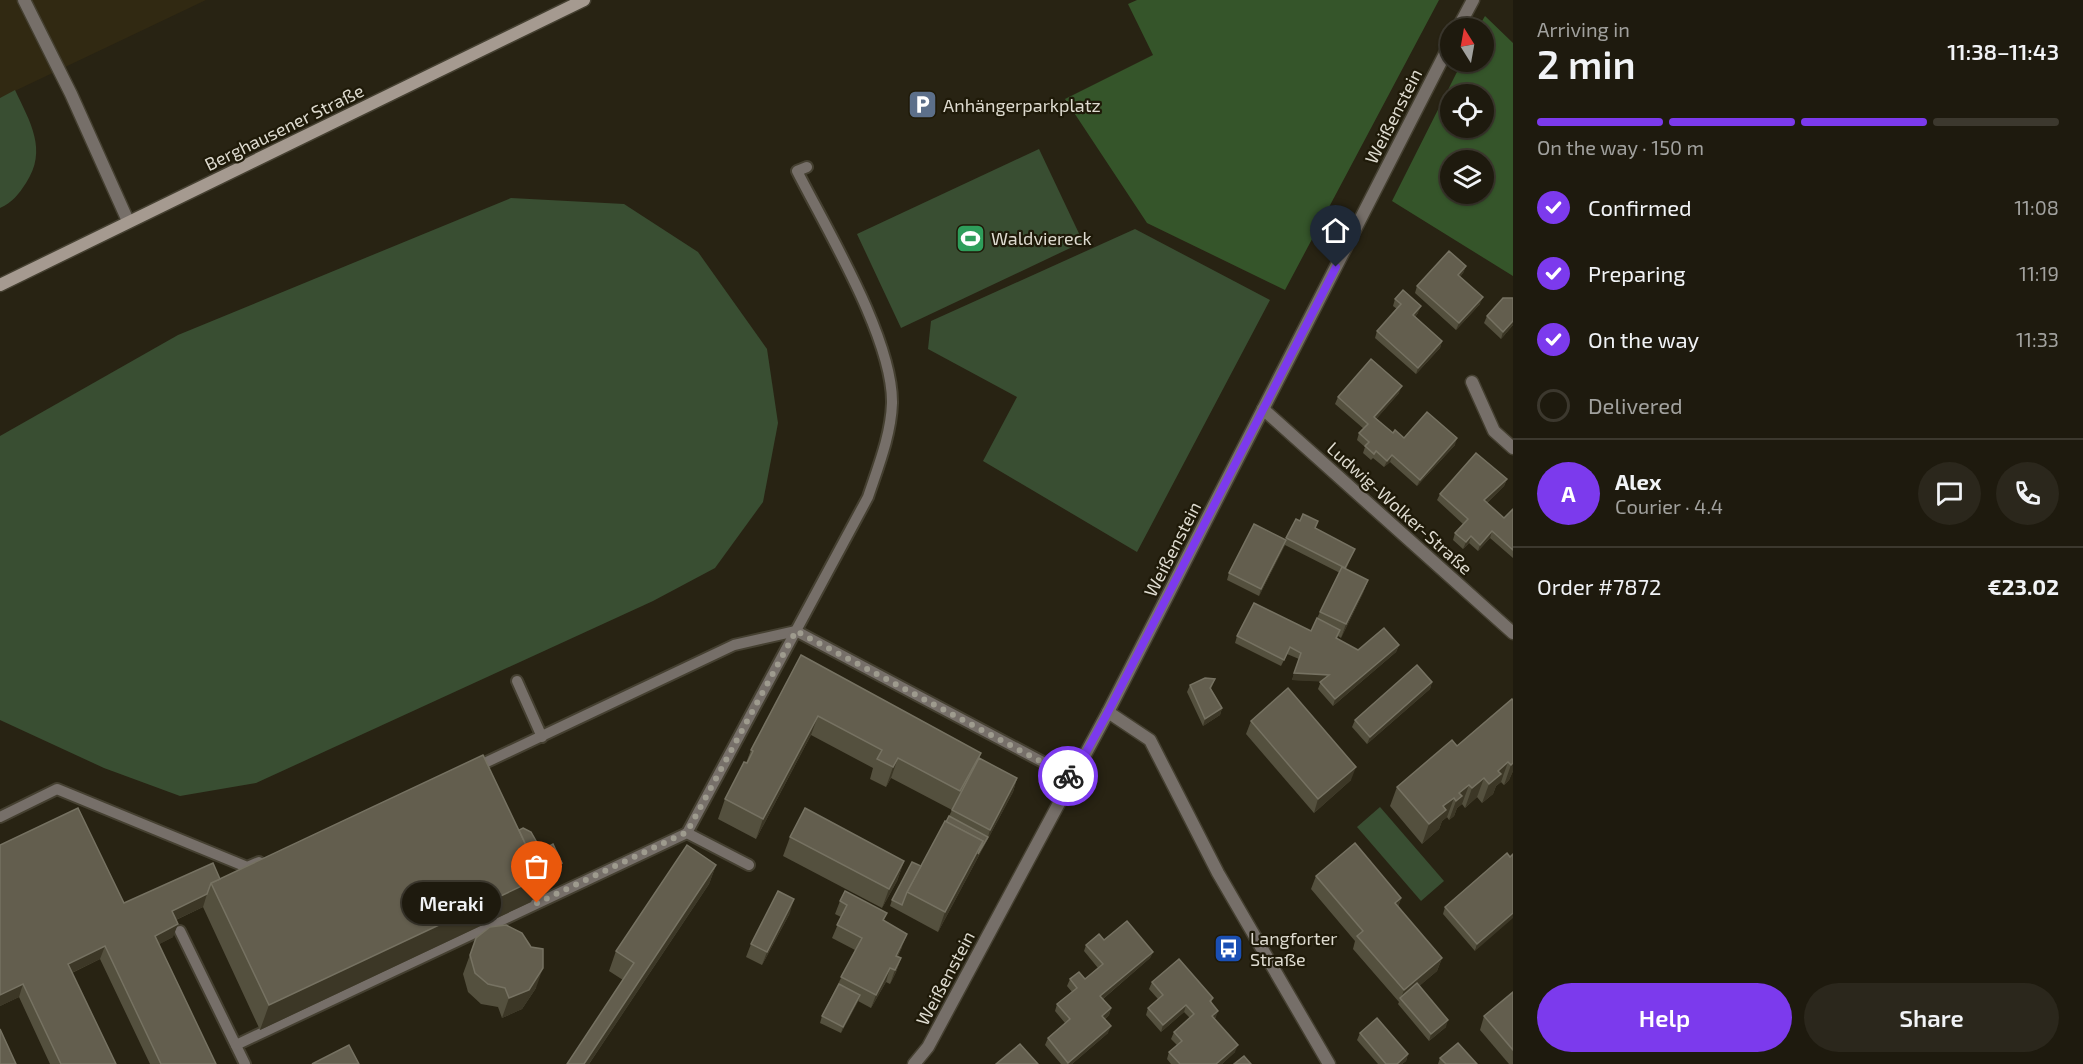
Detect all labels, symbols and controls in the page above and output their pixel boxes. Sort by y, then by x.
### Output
text: Arriving in [1537,17,1630,41]
north arrow [1440,18,1494,72]
map controls [1440,18,1494,204]
text: 11:38–11:43 [1947,38,2059,64]
text: 2 min [1537,40,1636,87]
street label: Weißenstein [1360,65,1426,167]
street label: Berghausener Straße [201,79,367,175]
button: locate [1440,84,1494,138]
parking icon: Anhängerparkplatz [906,89,938,121]
place label: Anhängerparkplatz [943,94,1101,116]
text: On the way · 150 m [1537,135,1704,159]
button: layers [1440,150,1494,204]
icon: check [1537,191,1570,224]
text: Confirmed [1588,194,1692,220]
text: 11:08 [2014,195,2059,219]
pin [1310,205,1361,267]
icon: home [1319,214,1352,247]
sports icon: Waldviereck [954,222,986,254]
place label: Waldviereck [991,227,1092,249]
icon: check [1537,257,1570,290]
text: Preparing [1588,260,1686,286]
text: 11:19 [2019,261,2059,285]
icon: check [1537,323,1570,356]
text: On the way [1588,326,1699,352]
text: 11:33 [2016,327,2059,351]
text: Delivered [1588,392,1683,418]
street label: Ludwig-Wolker-Straße [1323,437,1477,579]
button: chat [1918,462,1981,525]
button: phone [1996,462,2059,525]
text: Alex [1615,468,1661,494]
text: A [1561,480,1576,506]
text: Courier · 4.4 [1615,494,1723,518]
street label: Weißenstein [1139,498,1205,600]
text: Order #7872 [1537,573,1661,599]
text: €23.02 [1988,573,2059,599]
courier [1038,746,1098,806]
icon: bike [1052,760,1085,793]
pin [511,841,562,903]
icon: bag [520,850,553,883]
callout: Meraki [402,882,501,924]
text: Meraki [419,891,484,915]
street label: Weißenstein [911,927,979,1029]
place label: Langforter Straße [1250,927,1338,970]
bus stop icon: Langforter Straße [1213,932,1245,964]
button: Help [1537,983,1792,1052]
button: Share [1804,983,2059,1052]

